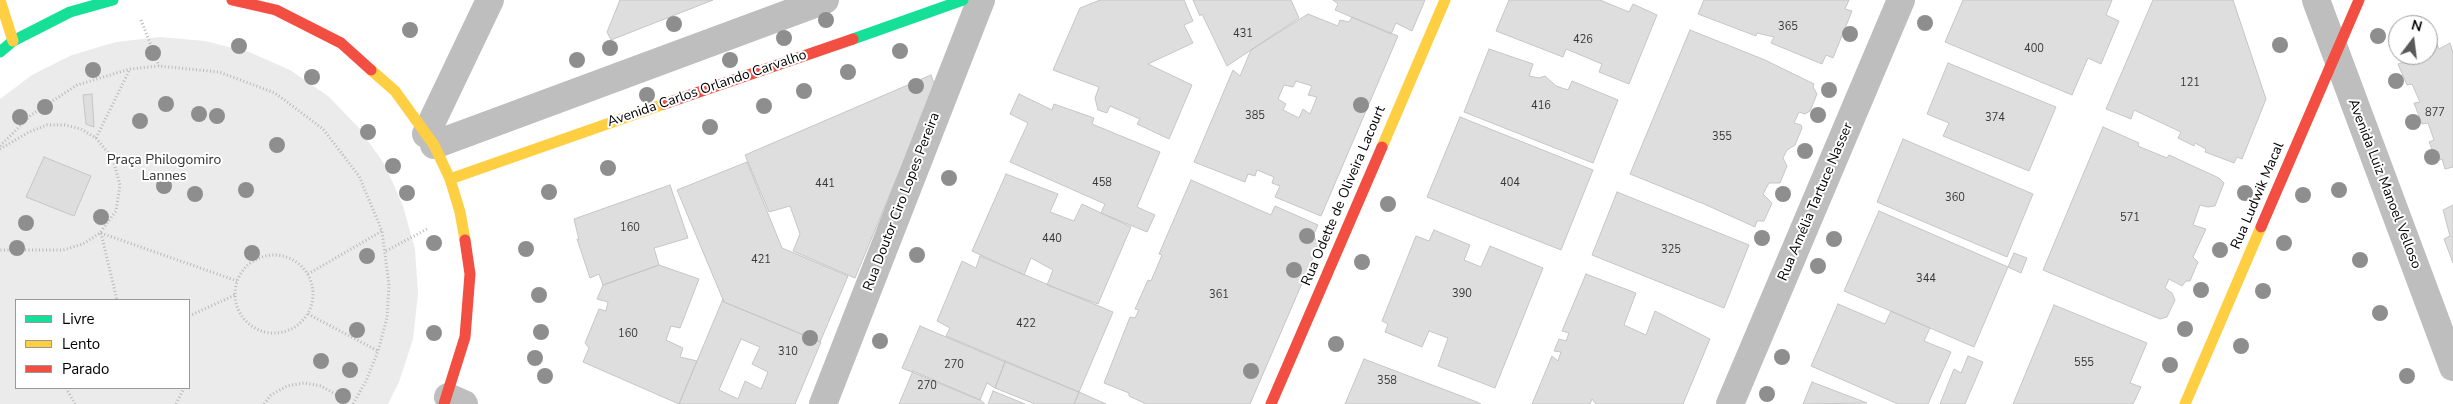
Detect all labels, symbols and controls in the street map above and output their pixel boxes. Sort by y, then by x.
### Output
north arrow [2388,15,2438,65]
text: N [2409,15,2424,37]
house number: 365 [1778,20,1798,34]
house number: 431 [1233,27,1253,41]
house number: 426 [1573,33,1593,47]
house number: 400 [2024,42,2044,56]
street label: Avenida Carlos Orlando Carvalho [605,47,809,131]
house number: 121 [2180,76,2200,90]
street label: Avenida Luiz Manoel Velloso [2344,97,2424,271]
house number: 416 [1531,99,1551,113]
street label: Rua Odette de Oliveira Lacourt [1298,104,1390,288]
house number: 877 [2425,106,2445,120]
house number: 385 [1245,109,1265,123]
street label: Rua Doutor Ciro Lopes Pereira [860,110,944,294]
house number: 374 [1985,111,2005,125]
street label: Rua Amélia Tartuce Nasser [1775,120,1857,284]
house number: 355 [1712,130,1732,144]
street label: Rua Ludwik Macal [2228,140,2288,252]
park label: Praça Philogomiro Lannes [107,153,221,186]
house number: 458 [1092,176,1112,190]
house number: 404 [1500,176,1520,190]
house number: 441 [815,177,835,191]
house number: 360 [1945,191,1965,205]
house number: 571 [2120,211,2140,225]
house number: 160 [620,221,640,235]
house number: 440 [1042,232,1062,246]
house number: 325 [1661,243,1681,257]
house number: 421 [751,253,771,267]
house number: 344 [1916,272,1936,286]
house number: 390 [1452,287,1472,301]
house number: 361 [1209,288,1229,302]
legend [15,299,190,389]
text: Livre [62,309,95,329]
house number: 422 [1016,317,1036,331]
house number: 160 [618,327,638,341]
text: Lento [62,334,100,354]
house number: 310 [778,345,798,359]
house number: 555 [2074,356,2094,370]
house number: 270 [944,358,964,372]
text: Parado [62,359,109,379]
house number: 358 [1377,374,1397,388]
house number: 270 [917,379,937,393]

